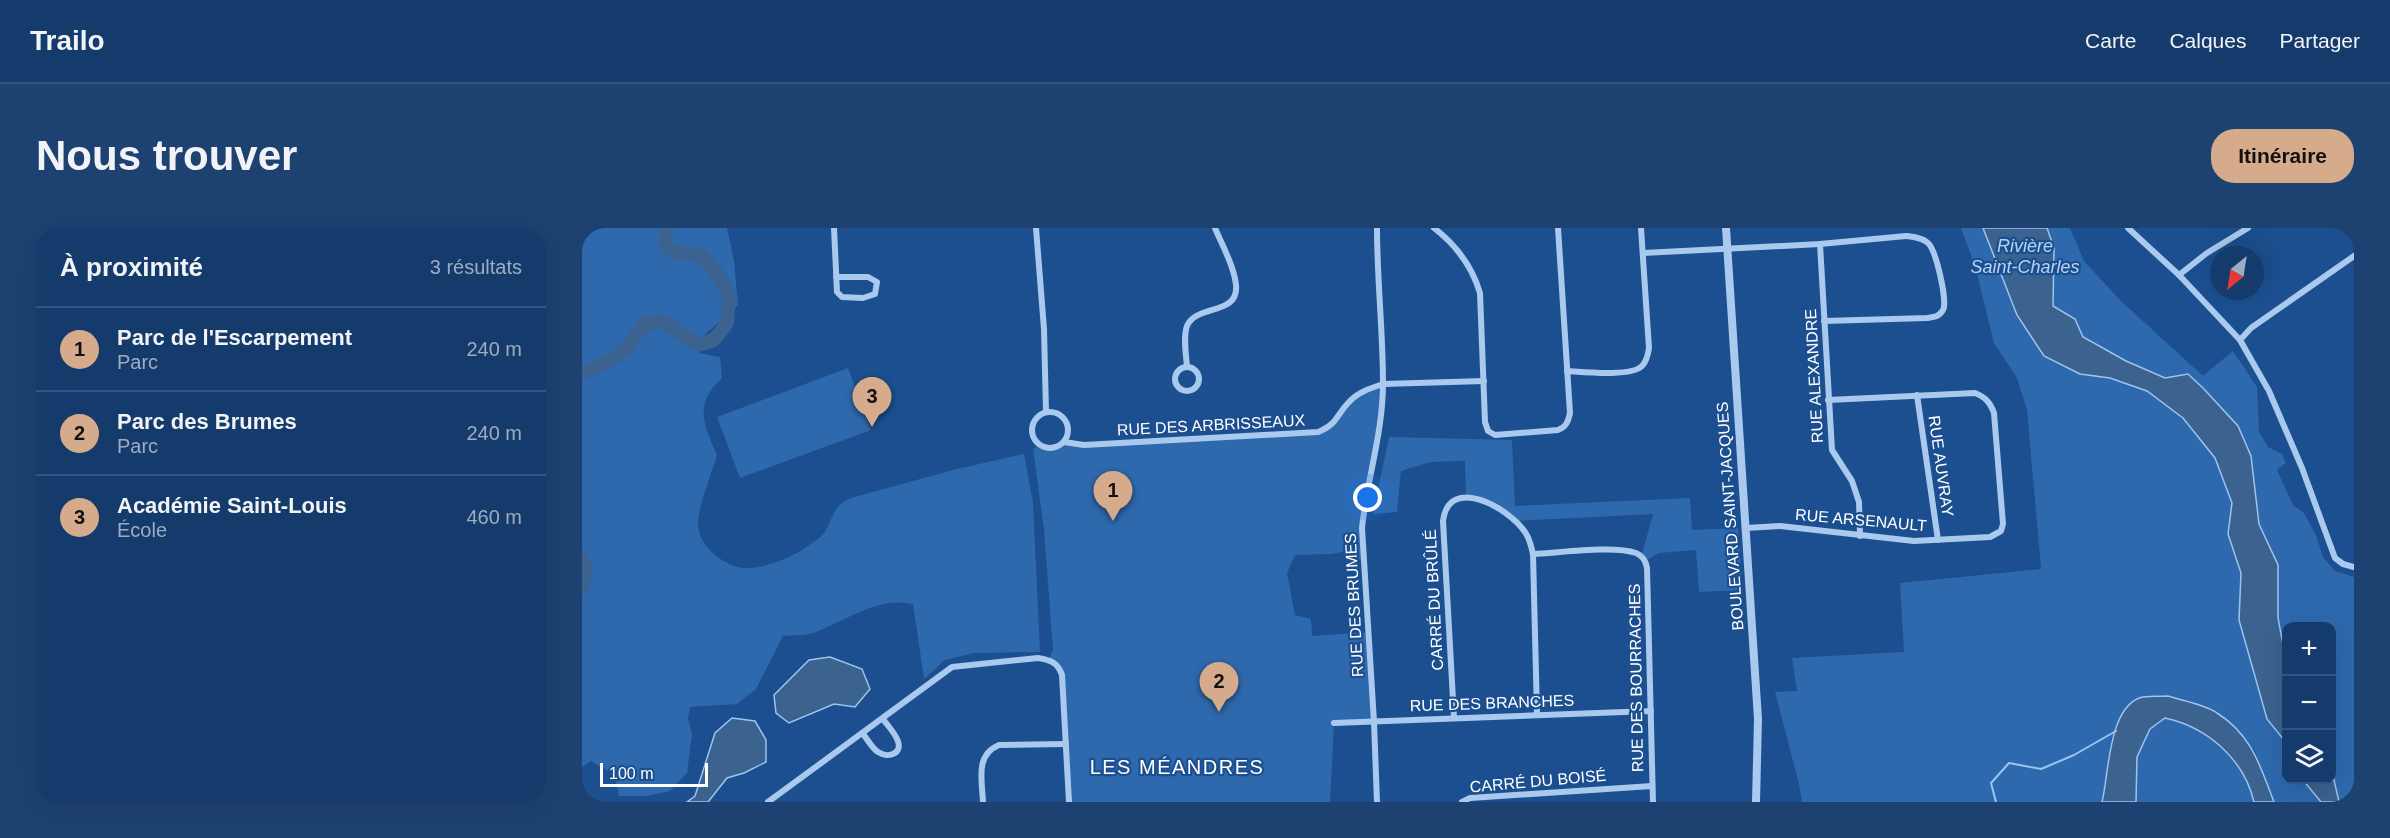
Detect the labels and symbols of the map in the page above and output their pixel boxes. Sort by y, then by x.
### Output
water label: Rivière Saint-Charles [1970,236,2080,277]
north arrow [2210,246,2264,300]
street label: RUE ALEXANDRE [1802,309,1826,443]
pin: 3 [852,378,892,427]
street label: BOULEVARD SAINT-JACQUES [1714,401,1746,631]
street label: RUE DES ARBRISSEAUX [1116,412,1306,438]
street label: RUE AUVRAY [1925,414,1957,518]
pin: 1 [1094,472,1132,521]
your location [1353,483,1382,512]
street label: RUE ARSENAULT [1794,506,1928,534]
street label: CARRÉ DU BRÛLÉ [1421,529,1446,671]
street label: RUE DES BRUMES [1342,533,1366,677]
street label: RUE DES BOURRACHES [1626,584,1646,772]
pin: 2 [1200,662,1238,712]
street label: RUE DES BRANCHES [1410,692,1574,714]
district label: LES MÉANDRES [1090,756,1264,778]
scale bar [600,760,708,788]
street label: CARRÉ DU BOISÉ [1469,766,1607,795]

